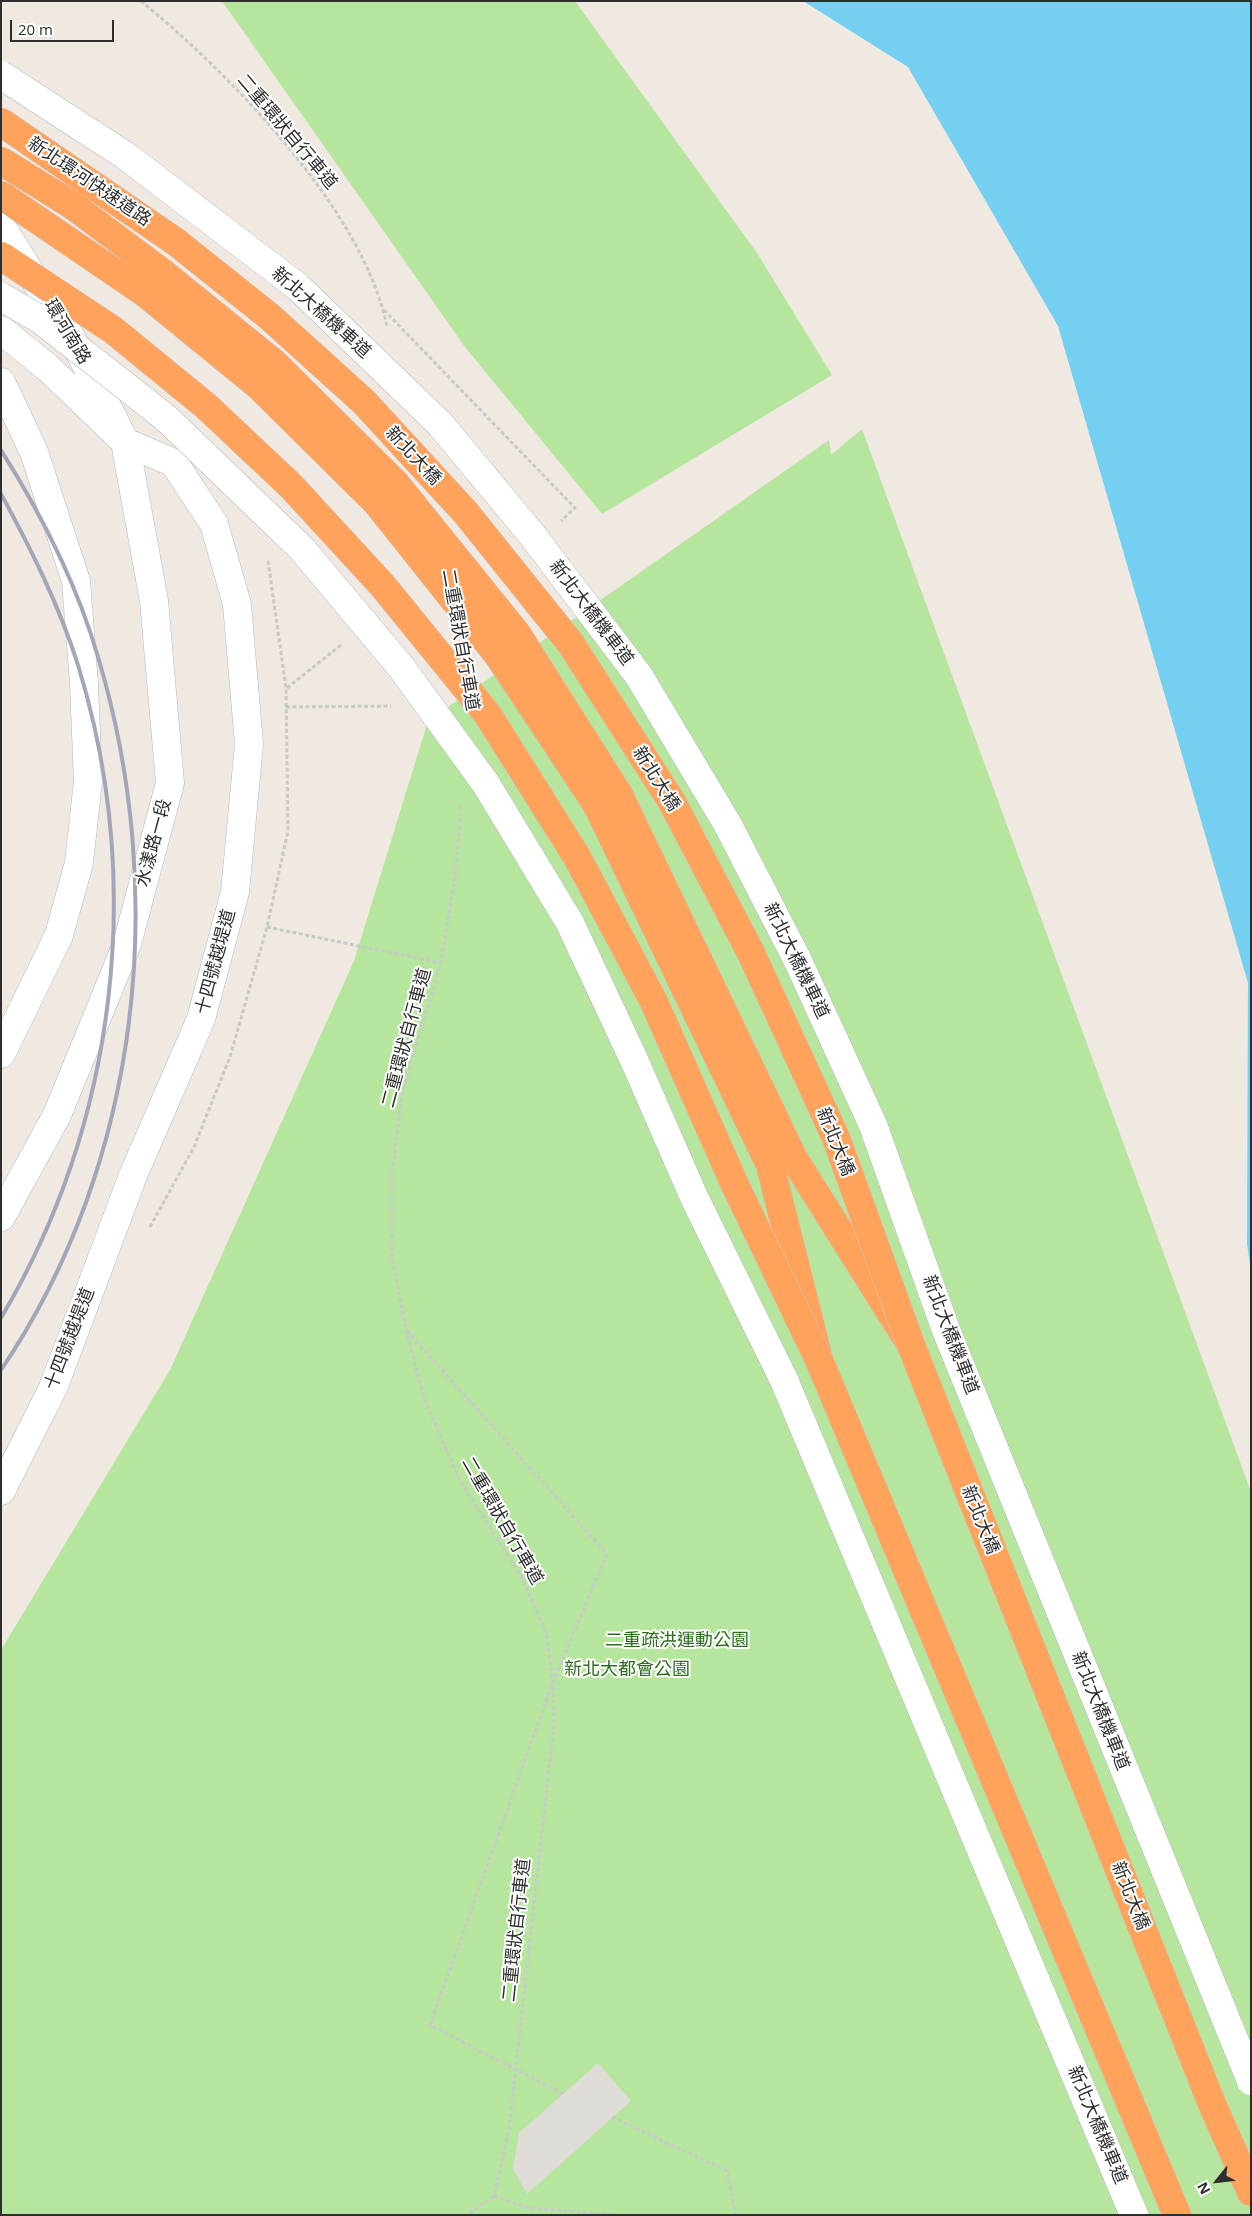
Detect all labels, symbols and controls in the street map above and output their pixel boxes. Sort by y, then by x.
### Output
scale bar [12,10,116,42]
text: 20 m [18,19,53,39]
street label: 二重環狀自行車道 [232,70,342,194]
street label: 新北環河快速道路 [23,133,155,231]
street label: 新北大橋機車道 [267,263,375,363]
street label: 環河南路 [39,296,95,368]
street label: 新北大橋 [381,422,445,490]
street label: 新北大橋機車道 [544,556,638,670]
street label: 二重環狀自行車道 [437,567,483,713]
street label: 新北大橋 [628,743,684,815]
street label: 水漾路一段 [132,797,176,889]
street label: 新北大橋機車道 [759,900,833,1022]
street label: 十四號越堤道 [192,907,240,1017]
street label: 二重環狀自行車道 [378,966,436,1110]
street label: 新北大橋 [812,1105,858,1179]
street label: 新北大橋機車道 [917,1272,983,1398]
street label: 十四號越堤道 [41,1285,99,1393]
street label: 二重環狀自行車道 [457,1453,547,1589]
street label: 新北大橋 [957,1483,1003,1557]
park label: 二重疏洪運動公園 [605,1630,749,1652]
street label: 新北大橋機車道 [1066,1649,1134,1773]
park label: 新北大都會公園 [564,1659,690,1681]
street label: 二重環狀自行車道 [499,1857,535,2003]
street label: 新北大橋 [1107,1859,1153,1933]
street label: 新北大橋機車道 [1062,2063,1132,2187]
north arrow [1192,2156,1242,2206]
text: N [1192,2179,1215,2198]

